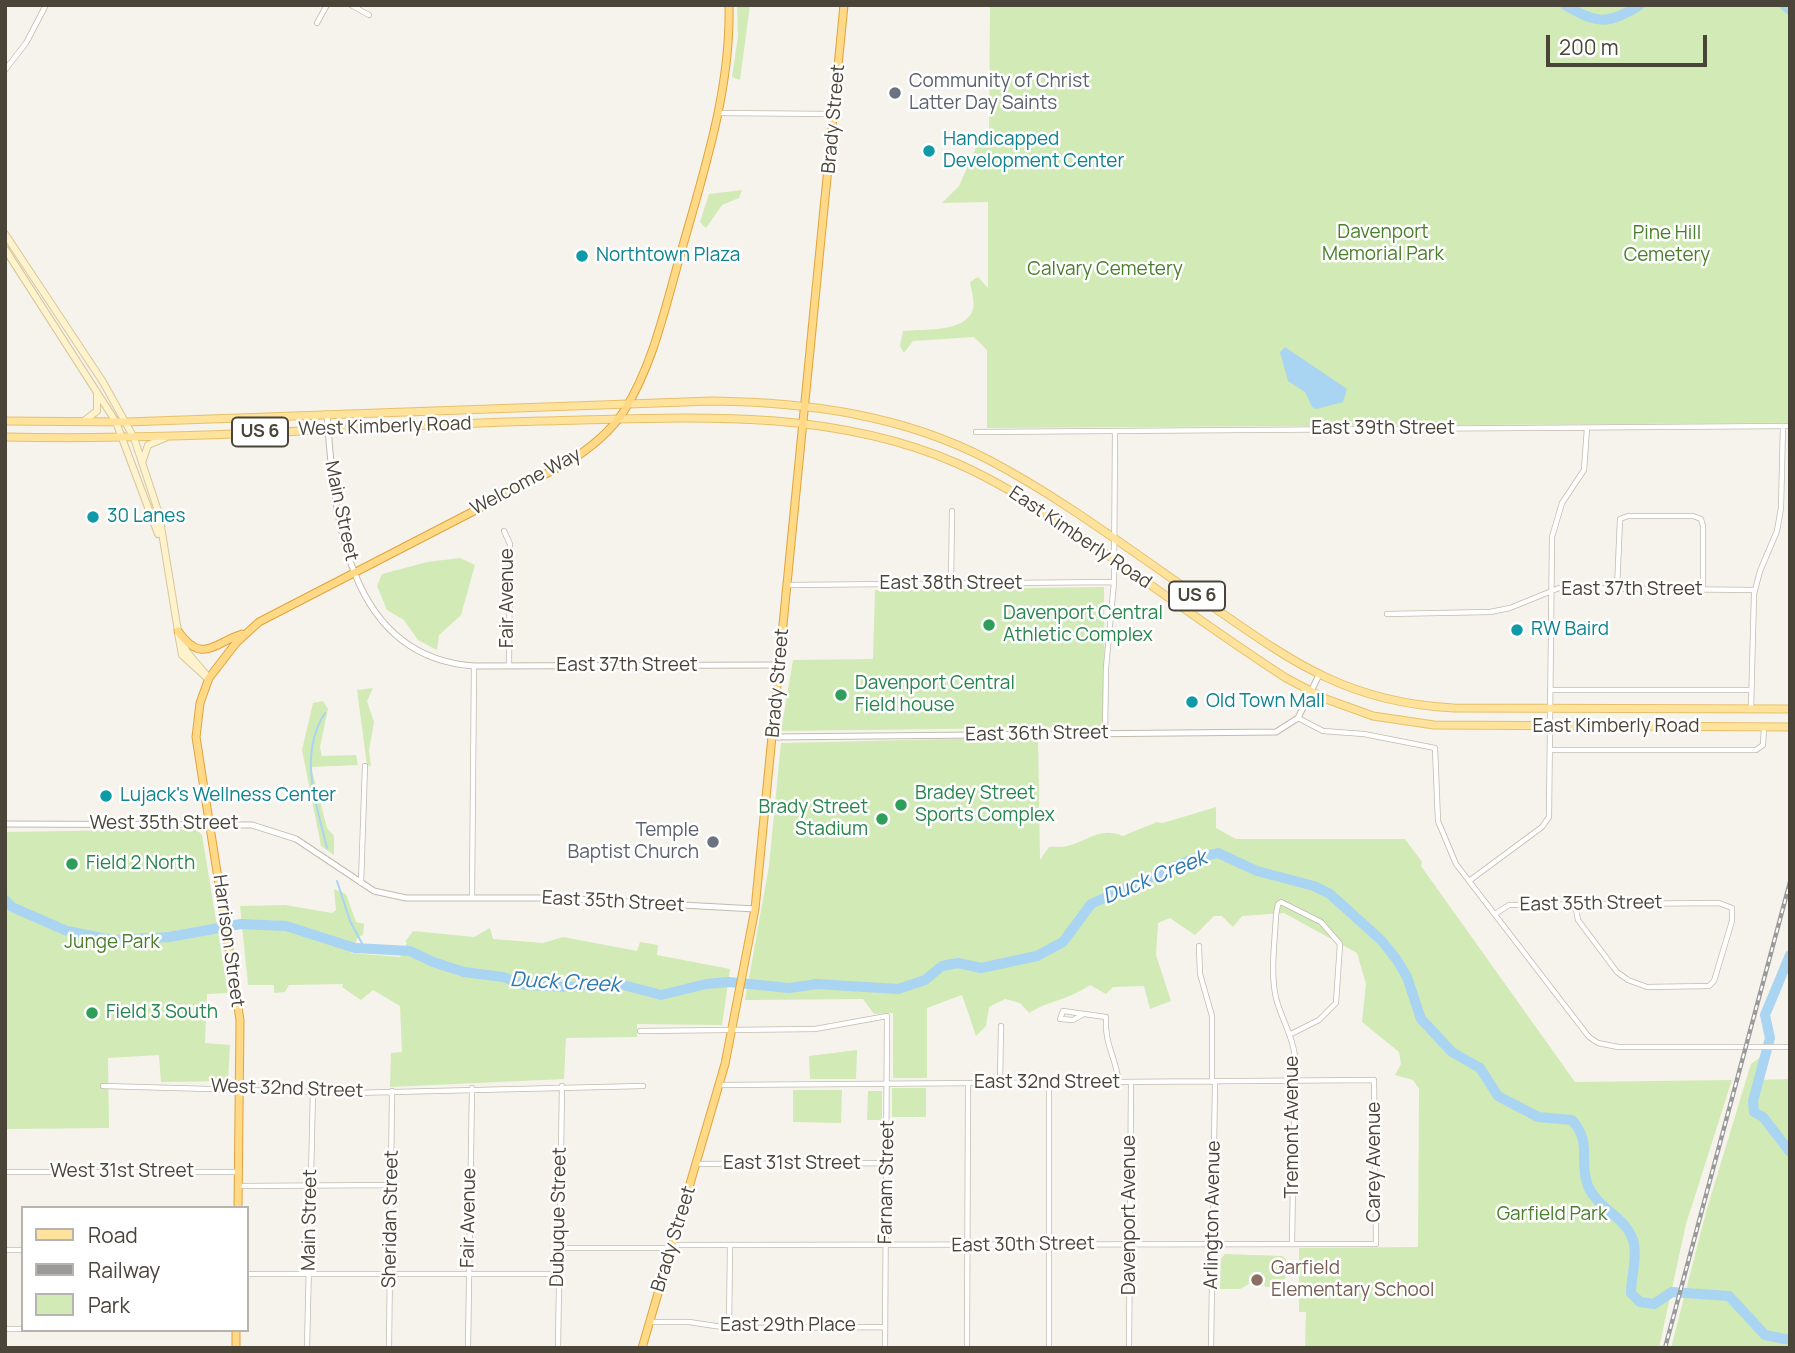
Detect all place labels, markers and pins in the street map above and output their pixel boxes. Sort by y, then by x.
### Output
place label: Community of Christ Latter Day Saints [909,71,1090,115]
marker: Community of Christ Latter Day Saints [887,85,903,101]
place label: Handicapped Development Center [943,129,1124,173]
marker: Handicapped Development Center [921,143,937,159]
place label: Northtown Plaza [596,245,740,267]
marker: Northtown Plaza [574,248,590,264]
place label: 30 Lanes [107,506,185,528]
marker: 30 Lanes [85,509,101,525]
place label: Davenport Central Athletic Complex [1003,603,1163,647]
marker: Davenport Central Athletic Complex [981,617,997,633]
place label: RW Baird [1531,619,1609,641]
marker: RW Baird [1509,622,1525,638]
place label: Davenport Central Field house [855,673,1015,717]
marker: Davenport Central Field house [833,687,849,703]
place label: Old Town Mall [1206,691,1325,713]
marker: Old Town Mall [1184,694,1200,710]
place label: Bradey Street Sports Complex [915,783,1055,827]
place label: Lujack's Wellness Center [120,785,336,807]
marker: Lujack's Wellness Center [98,788,114,804]
place label: Brady Street Stadium [758,797,868,841]
marker: Bradey Street Sports Complex [893,797,909,813]
marker: Brady Street Stadium [874,811,890,827]
place label: Temple Baptist Church [567,820,699,864]
marker: Temple Baptist Church [705,834,721,850]
place label: Field 2 North [86,853,195,875]
marker: Field 2 North [64,856,80,872]
place label: Field 3 South [106,1002,218,1024]
marker: Field 3 South [84,1005,100,1021]
place label: Garfield Elementary School [1271,1258,1434,1302]
marker: Garfield Elementary School [1249,1272,1265,1288]

